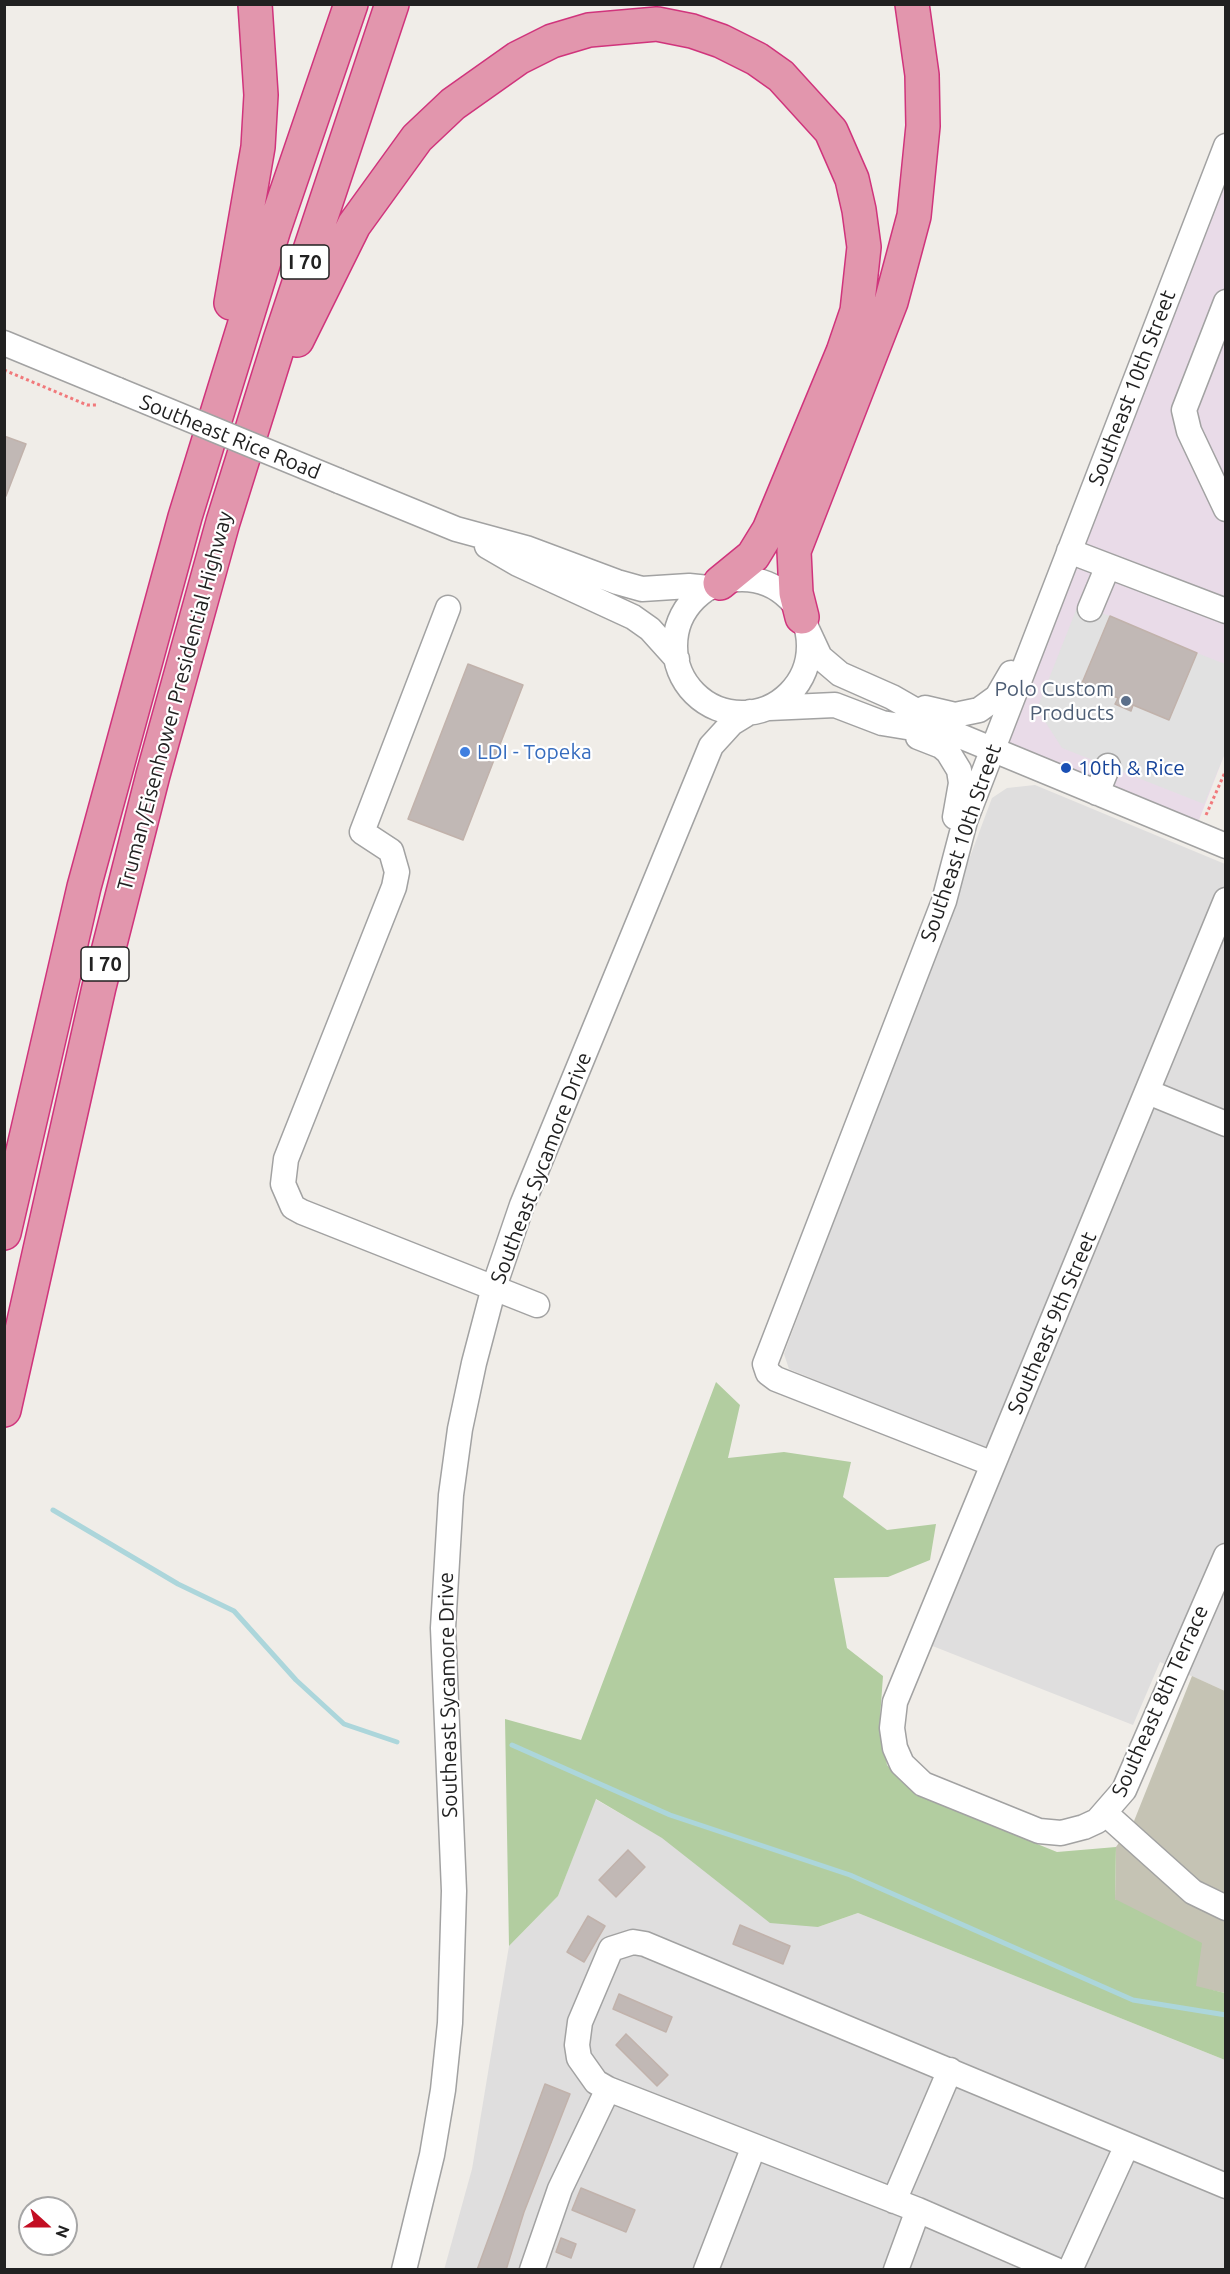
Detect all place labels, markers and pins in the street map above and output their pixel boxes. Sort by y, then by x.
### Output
place label: Polo Custom Products [994,676,1114,726]
marker: Polo Custom Products [1119,694,1133,708]
place label: LDI - Topeka [477,739,592,765]
marker: LDI - Topeka [458,745,472,759]
place label: 10th & Rice [1078,755,1185,781]
marker: 10th & Rice [1059,761,1073,775]

